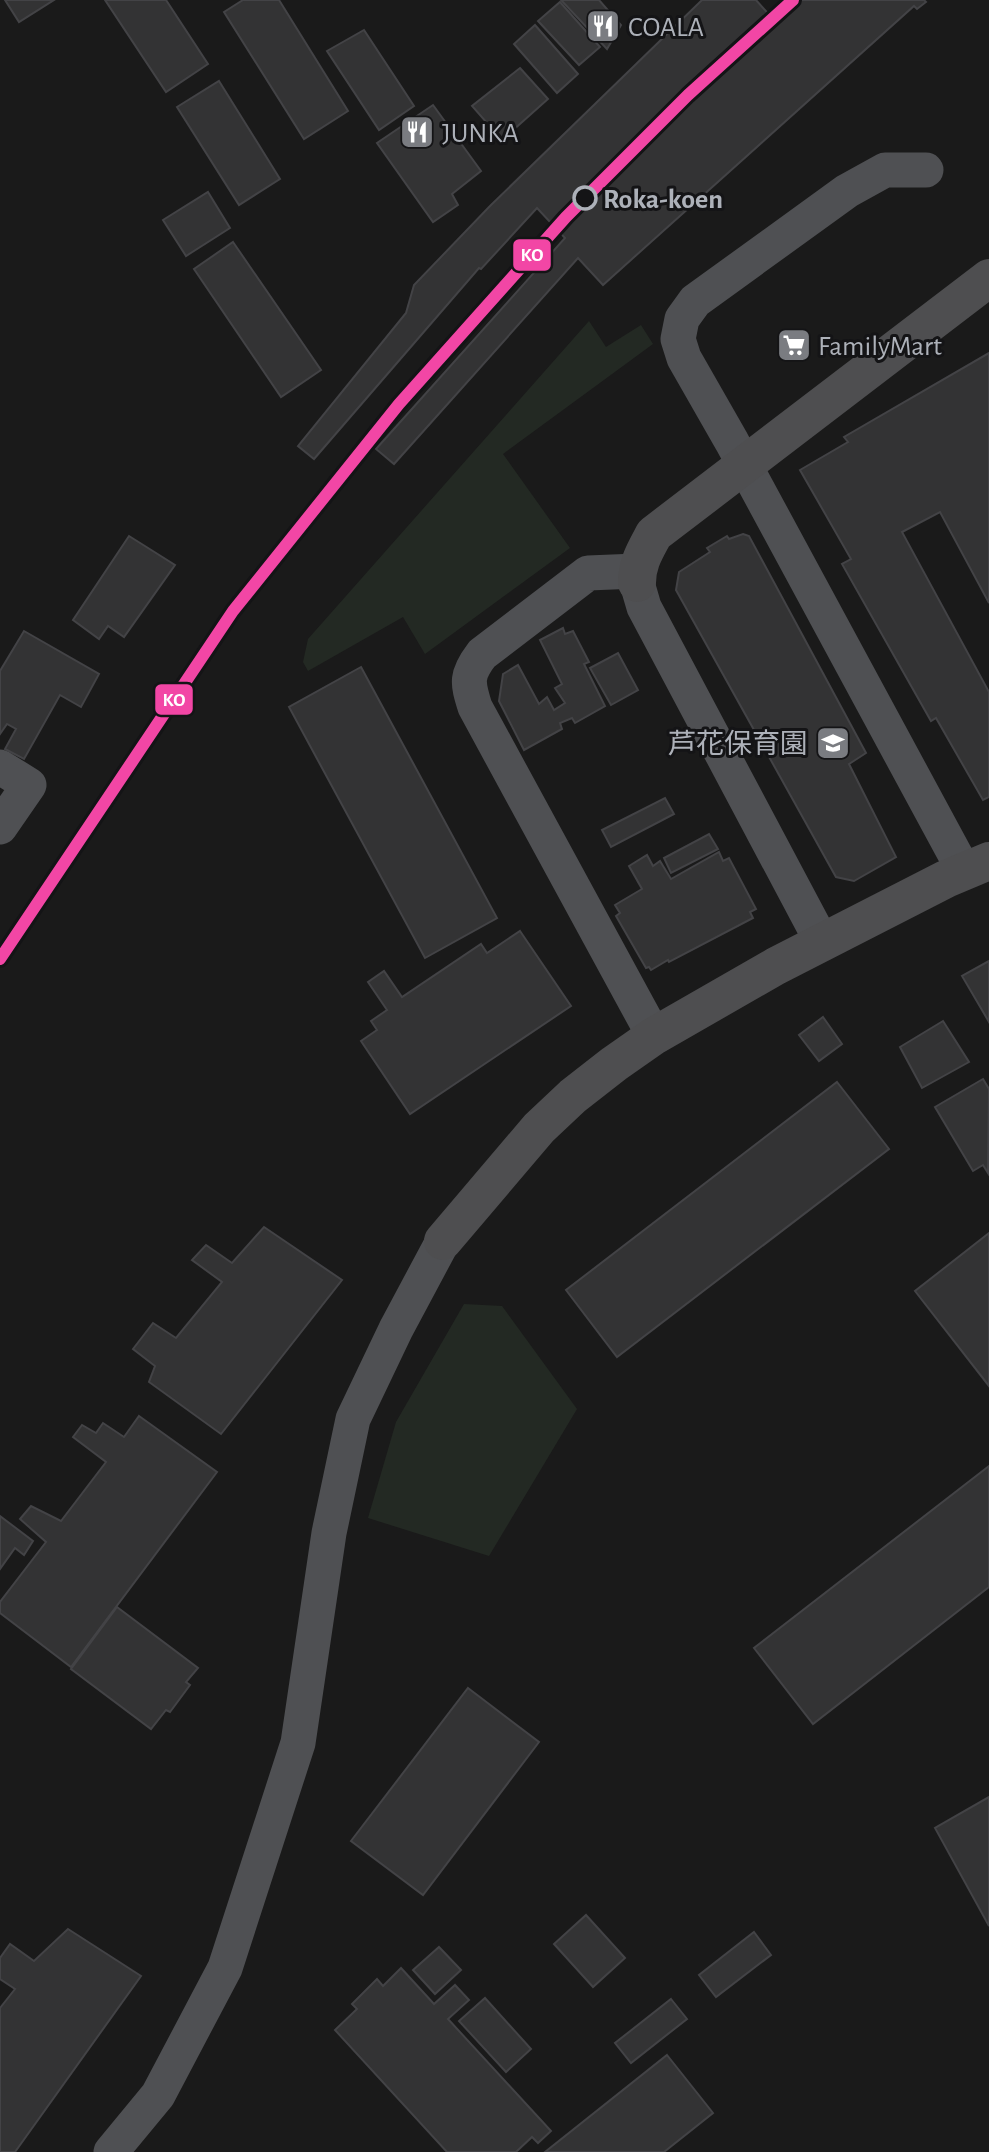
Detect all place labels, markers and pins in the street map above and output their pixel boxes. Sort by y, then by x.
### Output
restaurant icon: COALA [584,7,622,45]
place label: COALA [628,14,704,42]
restaurant icon: JUNKA [398,113,436,151]
place label: JUNKA [442,120,519,148]
marker: Roka-koen [573,186,597,210]
place label: Roka-koen [603,186,723,214]
supermarket icon: FamilyMart [775,326,813,364]
place label: FamilyMart [818,333,942,361]
school or university icon: 芦花保育園 [814,724,852,762]
place label: 芦花保育園 [668,729,808,759]

